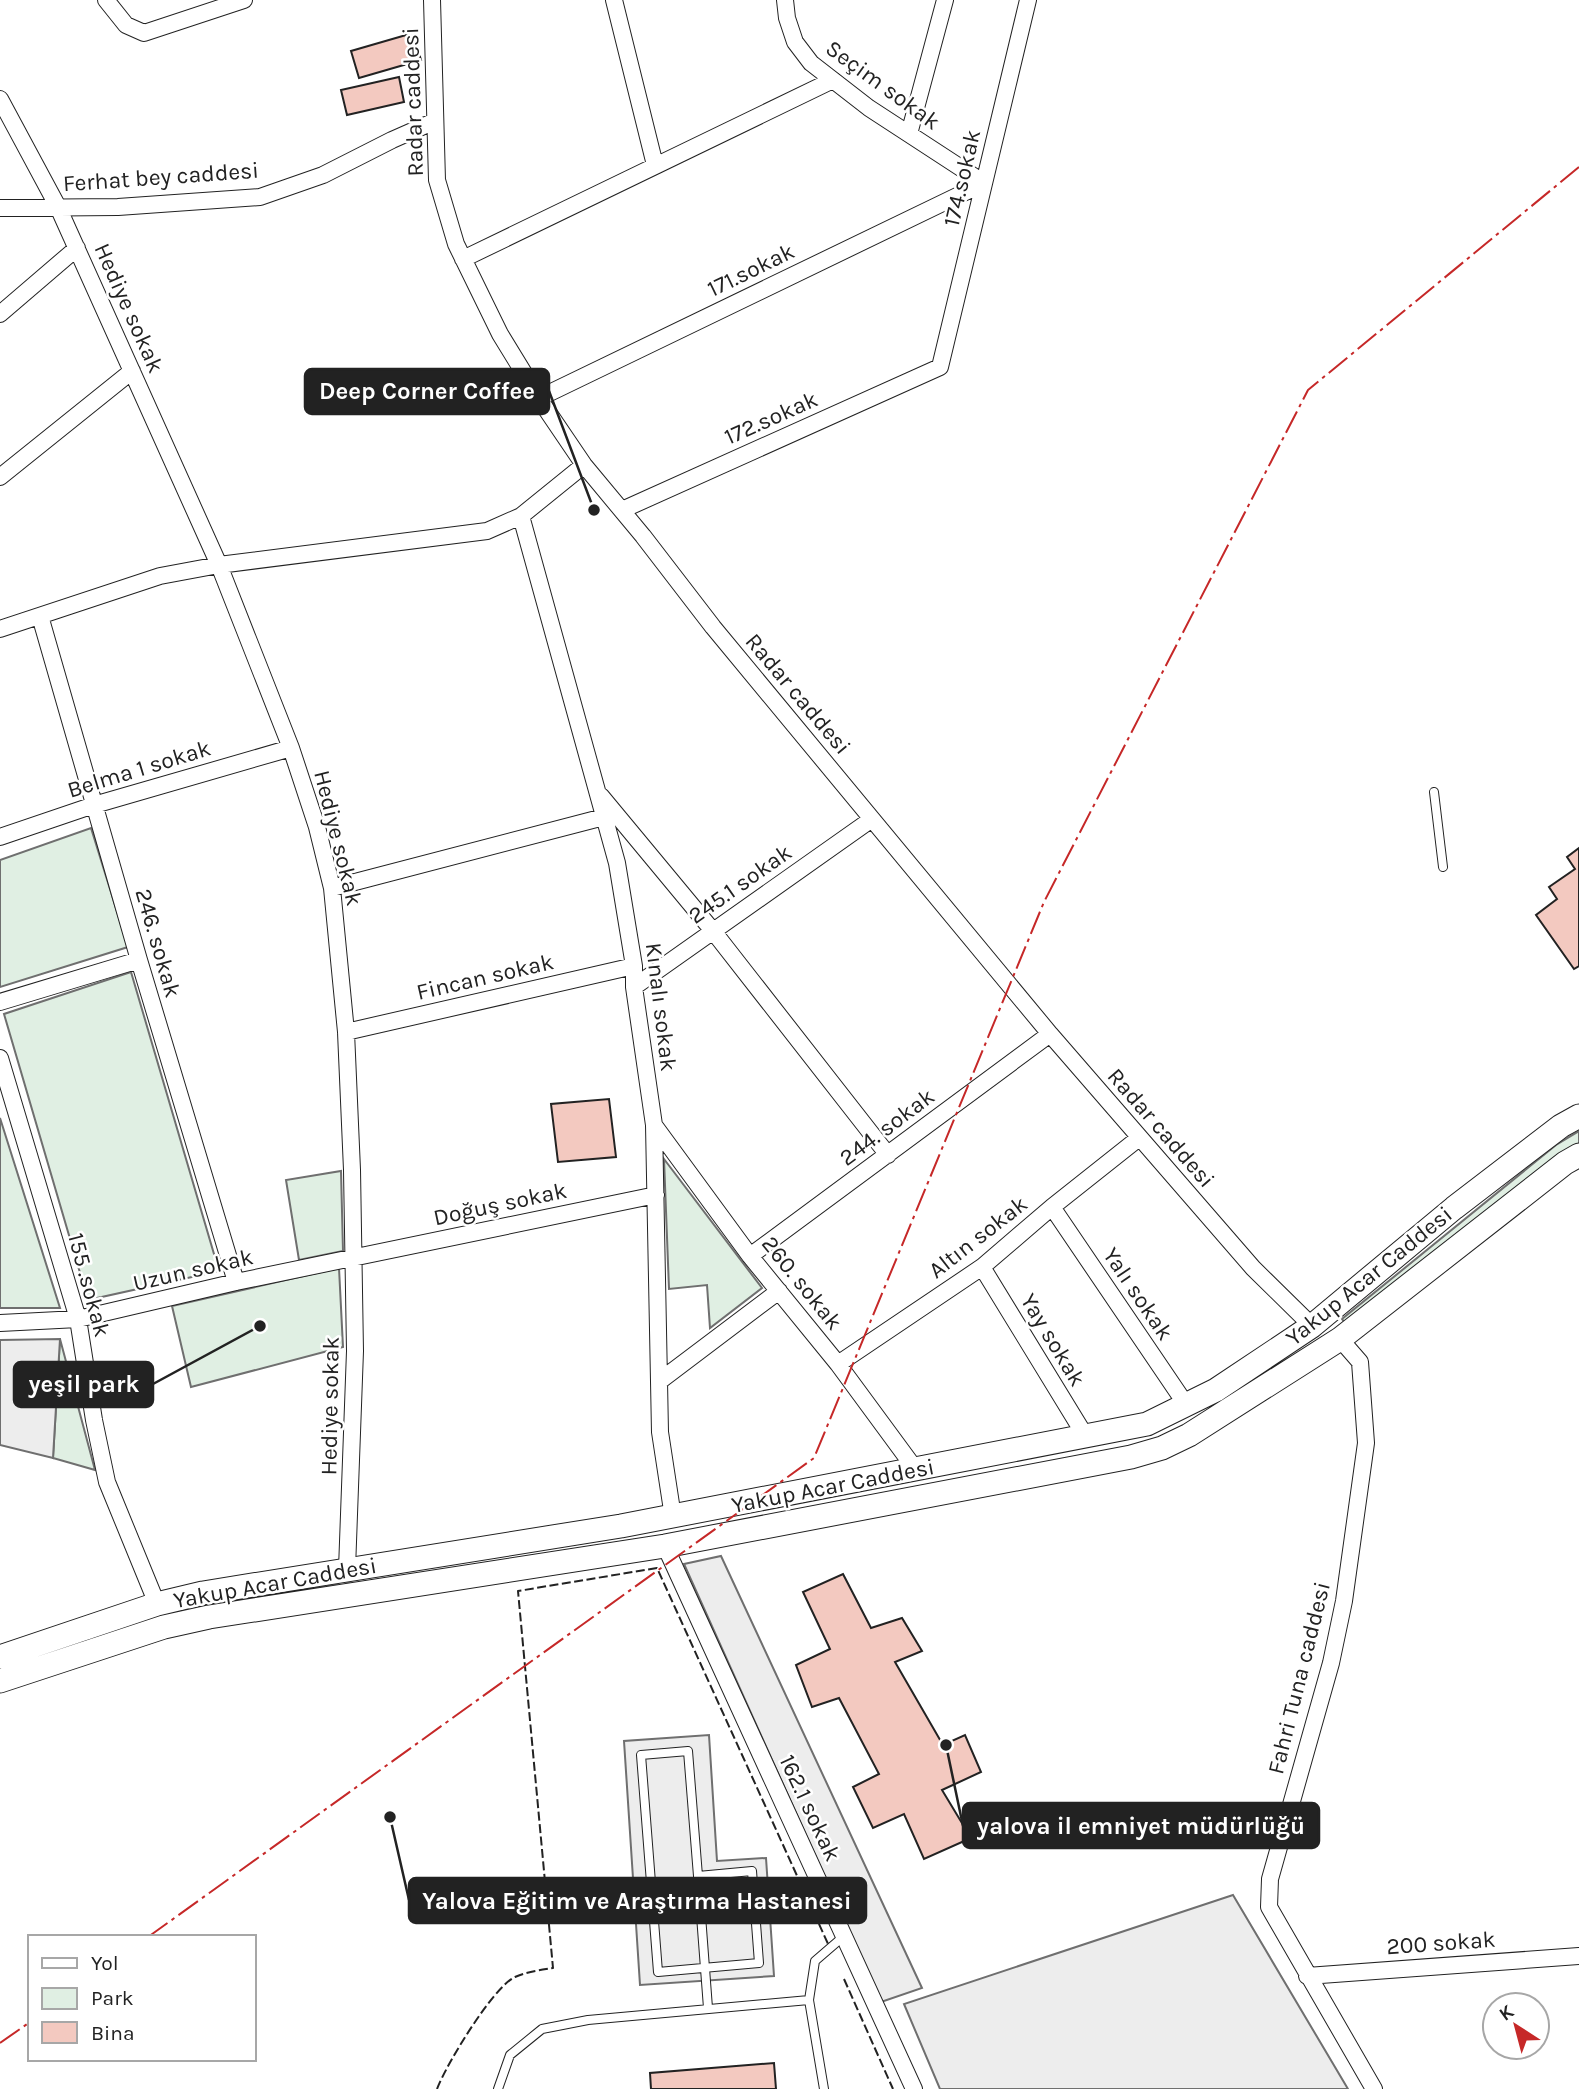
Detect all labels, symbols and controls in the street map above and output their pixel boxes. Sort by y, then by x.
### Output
street label: Radar caddesi [397,27,429,177]
street label: Seçim sokak [821,35,945,136]
street label: 174.sokak [938,127,986,229]
street label: Ferhat bey caddesi [62,157,260,197]
street label: 171.sokak [703,237,799,303]
street label: Hediye sokak [88,239,170,377]
callout: Deep Corner Coffee [305,369,549,414]
text: Deep Corner Coffee [319,377,535,405]
street label: 172.sokak [720,386,822,450]
street label: Radar caddesi [740,628,856,760]
street label: Belma 1 sokak [64,734,214,804]
street label: Hediye sokak [308,767,368,909]
street label: 245.1 sokak [683,839,797,929]
street label: 246. sokak [130,885,186,1001]
street label: Kınalı sokak [640,941,682,1073]
street label: Fincan sokak [414,948,556,1006]
street label: Radar caddesi [1102,1063,1220,1193]
street label: 244. sokak [834,1083,940,1171]
street label: Doğuş sokak [431,1177,569,1231]
street label: Altın sokak [923,1190,1033,1284]
street label: Yakup Acar Caddesi [1280,1201,1458,1351]
street label: 155 .sokak [62,1230,116,1340]
street label: 260. sokak [756,1231,848,1335]
street label: Uzun sokak [130,1243,256,1297]
street label: Yalı sokak [1097,1243,1179,1345]
street label: Yay sokak [1015,1289,1091,1391]
street label: Hediye sokak [315,1336,345,1476]
callout: yeşil park [14,1362,153,1407]
text: yeşil park [28,1370,140,1398]
street label: Yakup Acar Caddesi [729,1453,937,1519]
street label: Yakup Acar Caddesi [171,1552,379,1614]
street label: Fahri Tuna caddesi [1262,1579,1336,1777]
street label: 162.1 sokak [774,1750,846,1866]
callout: yalova il emniyet müdürlüğü [963,1803,1319,1848]
text: yalova il emniyet müdürlüğü [977,1812,1305,1840]
callout: Yalova Eğitim ve Araştırma Hastanesi [409,1878,866,1923]
text: Yalova Eğitim ve Araştırma Hastanesi [422,1887,852,1915]
street label: 200 sokak [1386,1926,1497,1960]
legend [28,1935,256,2061]
text: Yol [91,1951,119,1975]
text: Park [91,1986,134,2010]
north arrow [1481,1991,1551,2061]
text: K [1495,2000,1519,2026]
text: Bina [91,2021,135,2045]

